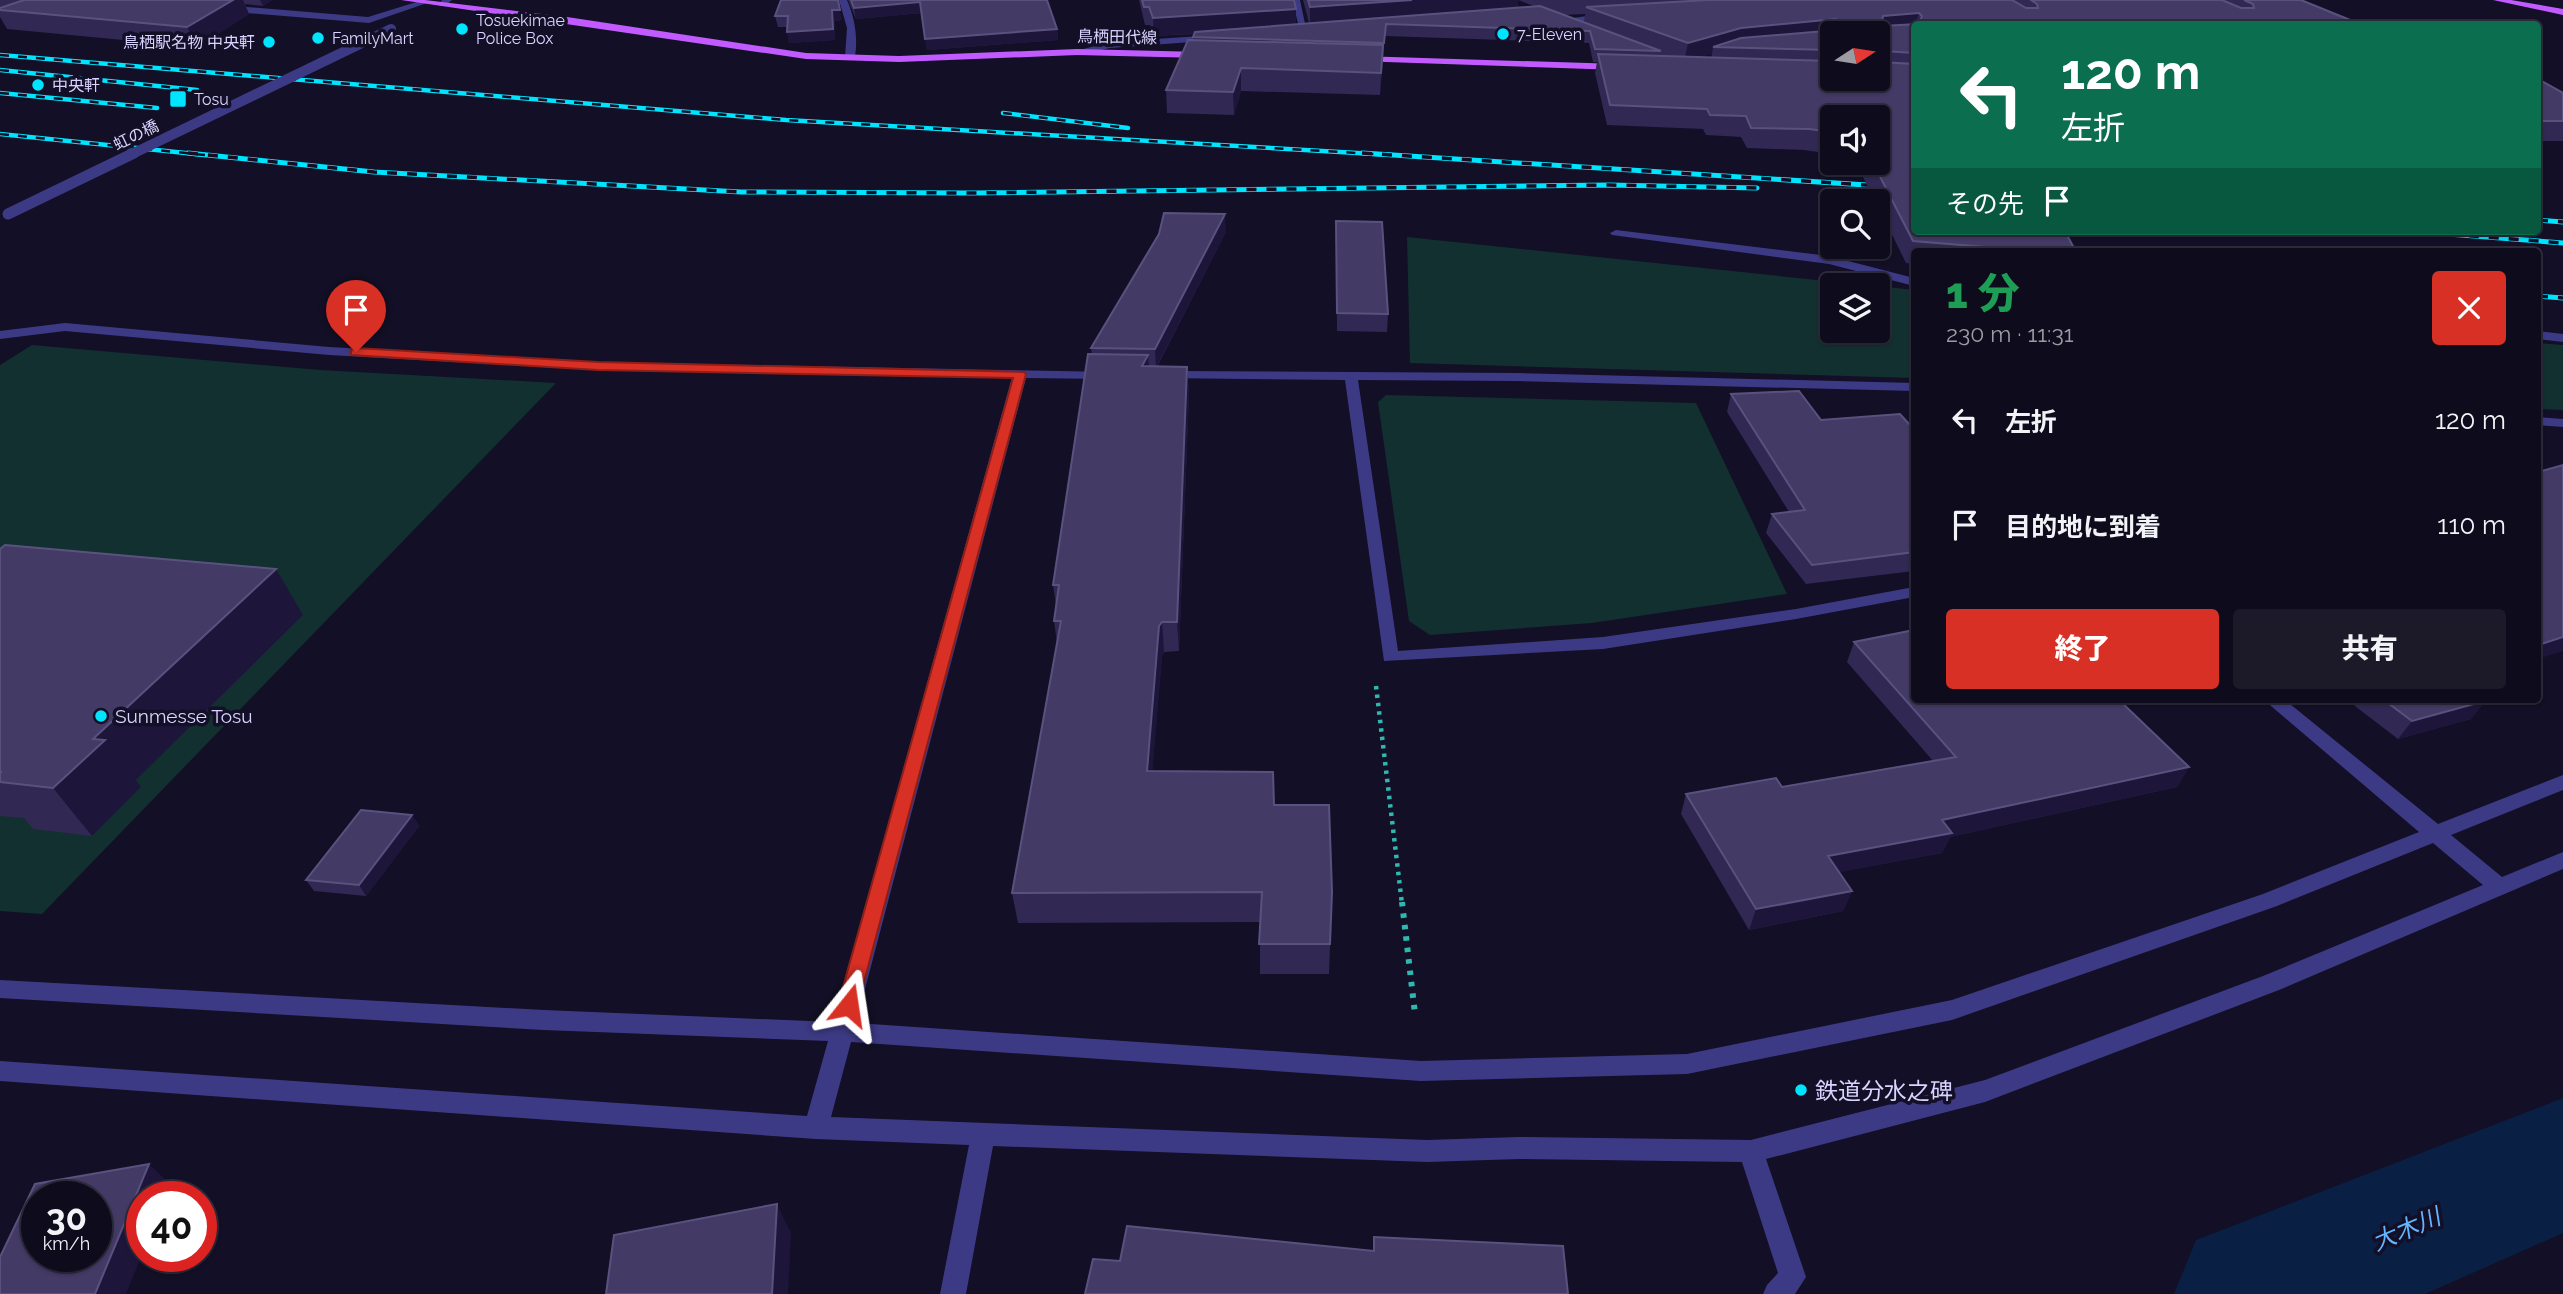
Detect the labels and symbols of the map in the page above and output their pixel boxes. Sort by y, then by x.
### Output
place label: Tosuekimae Police Box [476,11,565,48]
marker: Tosuekimae Police Box [454,21,470,37]
north arrow [1820,21,1890,91]
place label: 7-Eleven [1517,25,1582,44]
marker: 7-Eleven [1495,26,1511,42]
street label: 鳥栖田代線 [1077,27,1157,47]
place label: FamilyMart [332,29,414,48]
marker: FamilyMart [310,30,326,46]
place label: 鳥栖駅名物 中央軒 [123,33,255,52]
marker: 鳥栖駅名物 中央軒 [261,34,277,50]
place label: 中央軒 [52,76,100,95]
marker: 中央軒 [30,77,46,93]
marker: Tosu [168,89,188,109]
place label: Tosu [194,90,229,109]
street label: 虹の橋 [110,116,162,154]
pin [326,280,386,352]
place label: Sunmesse Tosu [115,705,253,727]
marker: Sunmesse Tosu [93,708,109,724]
position arrow [812,968,886,1042]
place label: 鉄道分水之碑 [1815,1077,1953,1104]
marker: 鉄道分水之碑 [1793,1082,1809,1098]
speed limit sign: 40 [126,1181,217,1272]
water label: 大木川 [2367,1200,2448,1256]

